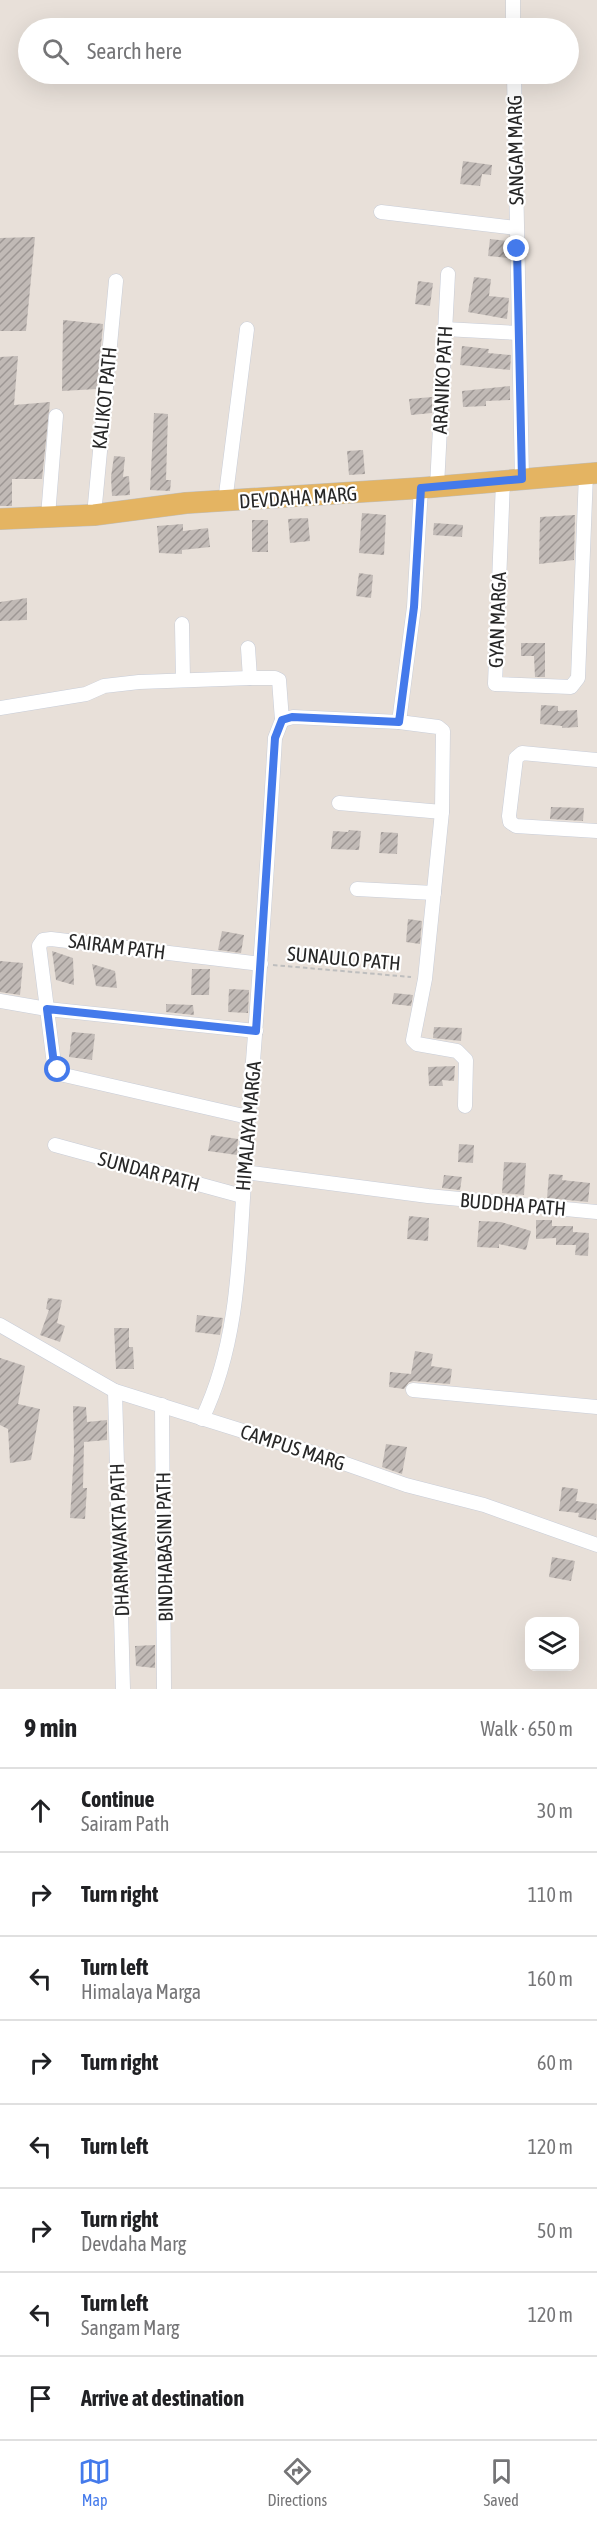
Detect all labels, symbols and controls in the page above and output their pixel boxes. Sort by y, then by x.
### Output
search box [18,18,579,84]
icon: search [39,35,72,68]
text: Search here [87,38,182,64]
street label: SANGAM MARG [503,95,527,205]
route end [503,235,529,261]
street label: ARANIKO PATH [428,325,456,435]
street label: KALIKOT PATH [87,346,121,450]
street label: DEVDAHA MARG [238,481,358,513]
street label: GYAN MARGA [484,571,510,668]
street label: SAIRAM PATH [67,929,167,963]
street label: SUNAULO PATH [286,942,402,974]
route start [44,1056,70,1082]
street label: HIMALAYA MARGA [231,1060,265,1192]
street label: SUNDAR PATH [96,1146,202,1196]
street label: BUDDHA PATH [459,1188,567,1220]
street label: CAMPUS MARG [238,1419,348,1475]
street label: DHARMAVAKTA PATH [105,1463,133,1617]
street label: BINDHABASINI PATH [151,1472,177,1622]
map controls [525,1617,579,1671]
button: layers [525,1617,579,1671]
text: 9 min [24,1713,77,1743]
text: Walk · 650 m [481,1717,573,1740]
text: Continue [81,1786,155,1812]
icon: ahead [24,1794,57,1827]
text: 30 m [537,1799,573,1822]
text: Sairam Path [81,1812,169,1835]
icon: right [24,1878,57,1911]
text: Turn right [81,1881,158,1907]
text: 110 m [528,1883,573,1906]
text: Turn left [81,1954,148,1980]
icon: left [24,1962,57,1995]
text: 160 m [528,1967,573,1990]
text: Himalaya Marga [81,1980,201,2003]
icon: right [24,2046,57,2079]
text: Turn right [81,2049,158,2075]
text: 60 m [537,2051,573,2074]
icon: left [24,2130,57,2163]
text: Turn left [81,2133,148,2159]
text: 120 m [528,2135,573,2158]
text: Turn right [81,2206,158,2232]
icon: right [24,2214,57,2247]
text: 50 m [537,2219,573,2242]
text: Devdaha Marg [81,2232,186,2255]
text: Turn left [81,2290,148,2316]
icon: left [24,2298,57,2331]
text: 120 m [528,2303,573,2326]
text: Sangam Marg [81,2316,180,2339]
icon: arrive [24,2382,57,2415]
text: Arrive at destination [81,2385,244,2411]
tab: Map [78,2455,111,2509]
tab: Directions [267,2455,327,2509]
tab: Saved [483,2455,519,2509]

